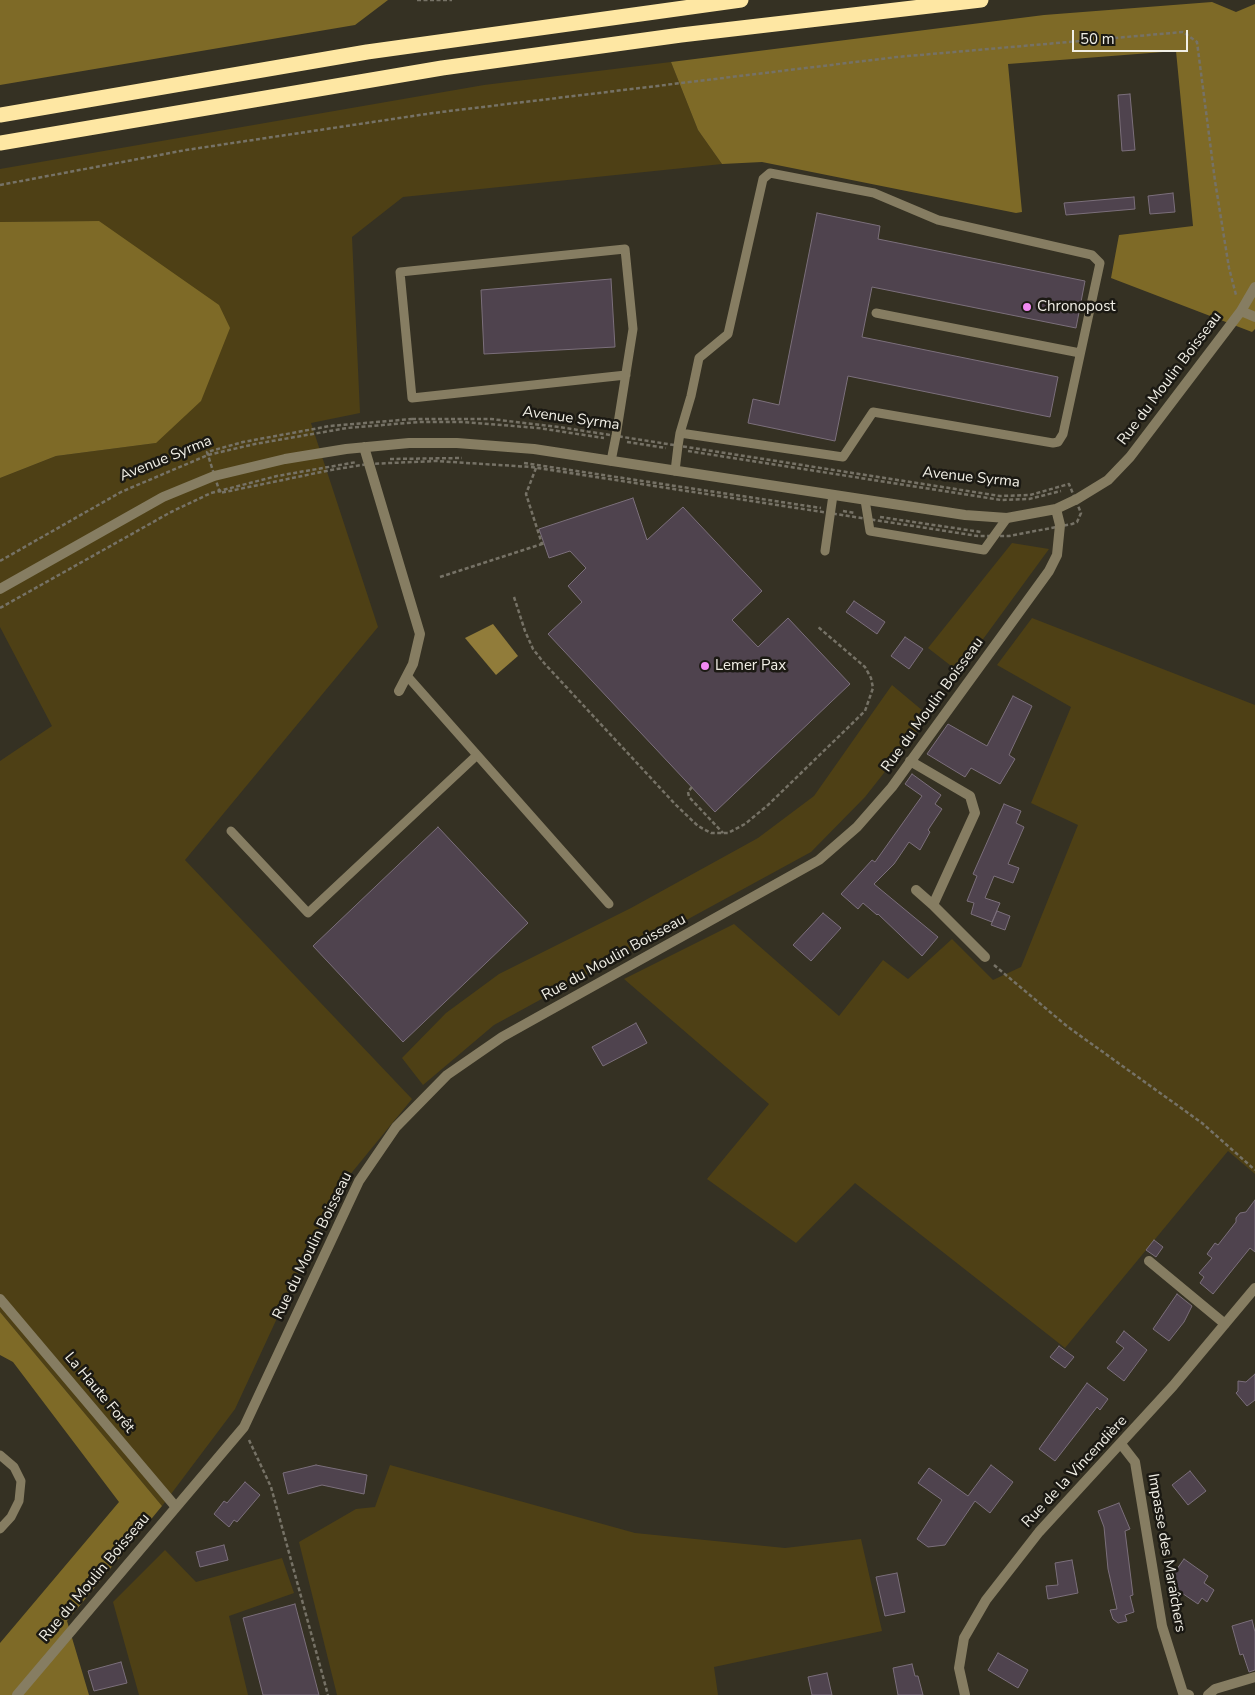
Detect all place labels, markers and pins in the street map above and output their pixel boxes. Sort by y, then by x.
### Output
place label: Chronopost [1037,298,1116,316]
marker: Chronopost [1021,301,1033,313]
place label: Lemer Pax [715,657,786,675]
marker: Lemer Pax [699,660,711,672]

